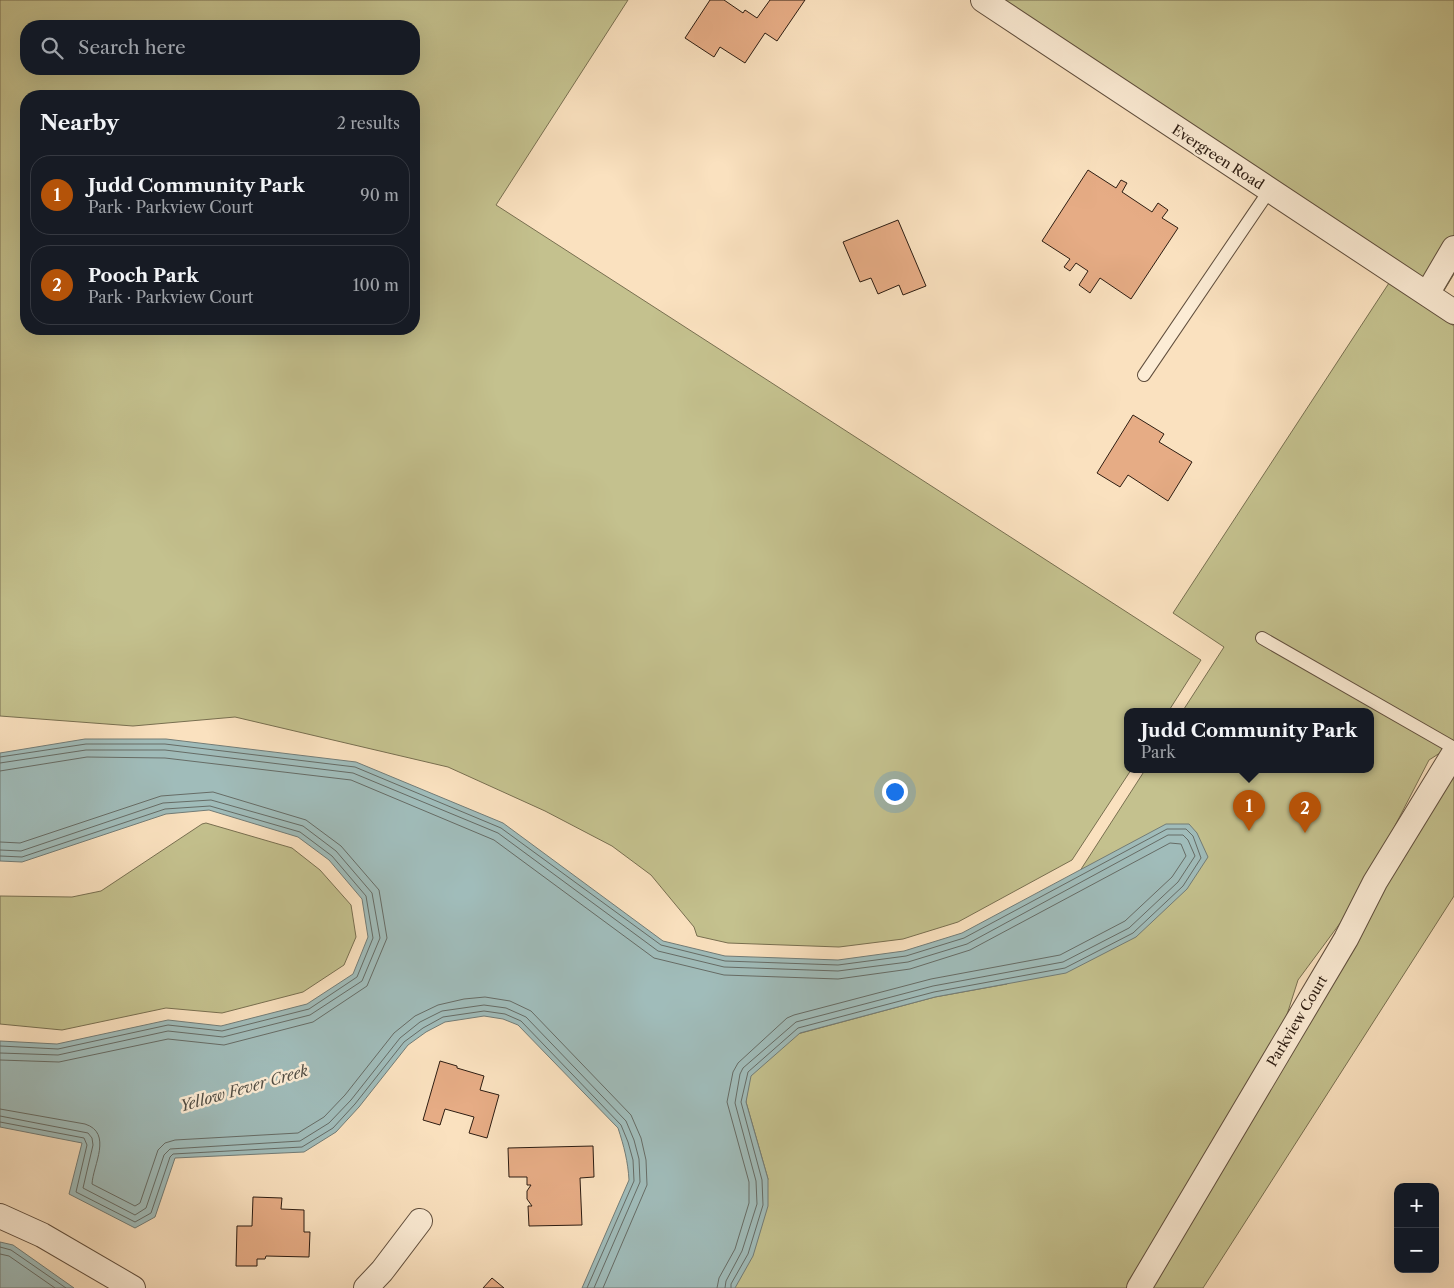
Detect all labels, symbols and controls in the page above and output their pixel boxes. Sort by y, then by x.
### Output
search box [20,20,420,75]
icon: search [38,34,66,62]
text: Search here [78,36,186,59]
text: Nearby [40,110,119,135]
text: 2 results [337,113,400,133]
street label: Evergreen Road [1168,120,1268,194]
text: Judd Community Park [88,174,305,197]
text: 1 [53,185,61,205]
text: 90 m [360,185,399,205]
text: Park · Parkview Court [88,197,254,217]
text: Pooch Park [88,264,198,287]
text: 2 [52,275,62,295]
text: 100 m [353,275,399,295]
text: Park · Parkview Court [88,287,254,307]
popup [1124,708,1374,773]
text: Judd Community Park [1141,719,1357,742]
text: Park [1141,742,1176,762]
your location [882,779,908,805]
pin: 1 [1233,790,1265,831]
pin: 2 [1289,792,1321,833]
street label: Parkview Court [1263,972,1331,1070]
water label: Yellow Fever Creek [178,1061,310,1115]
map controls [1394,1183,1439,1273]
button: + [1394,1183,1439,1228]
button: − [1394,1228,1439,1273]

